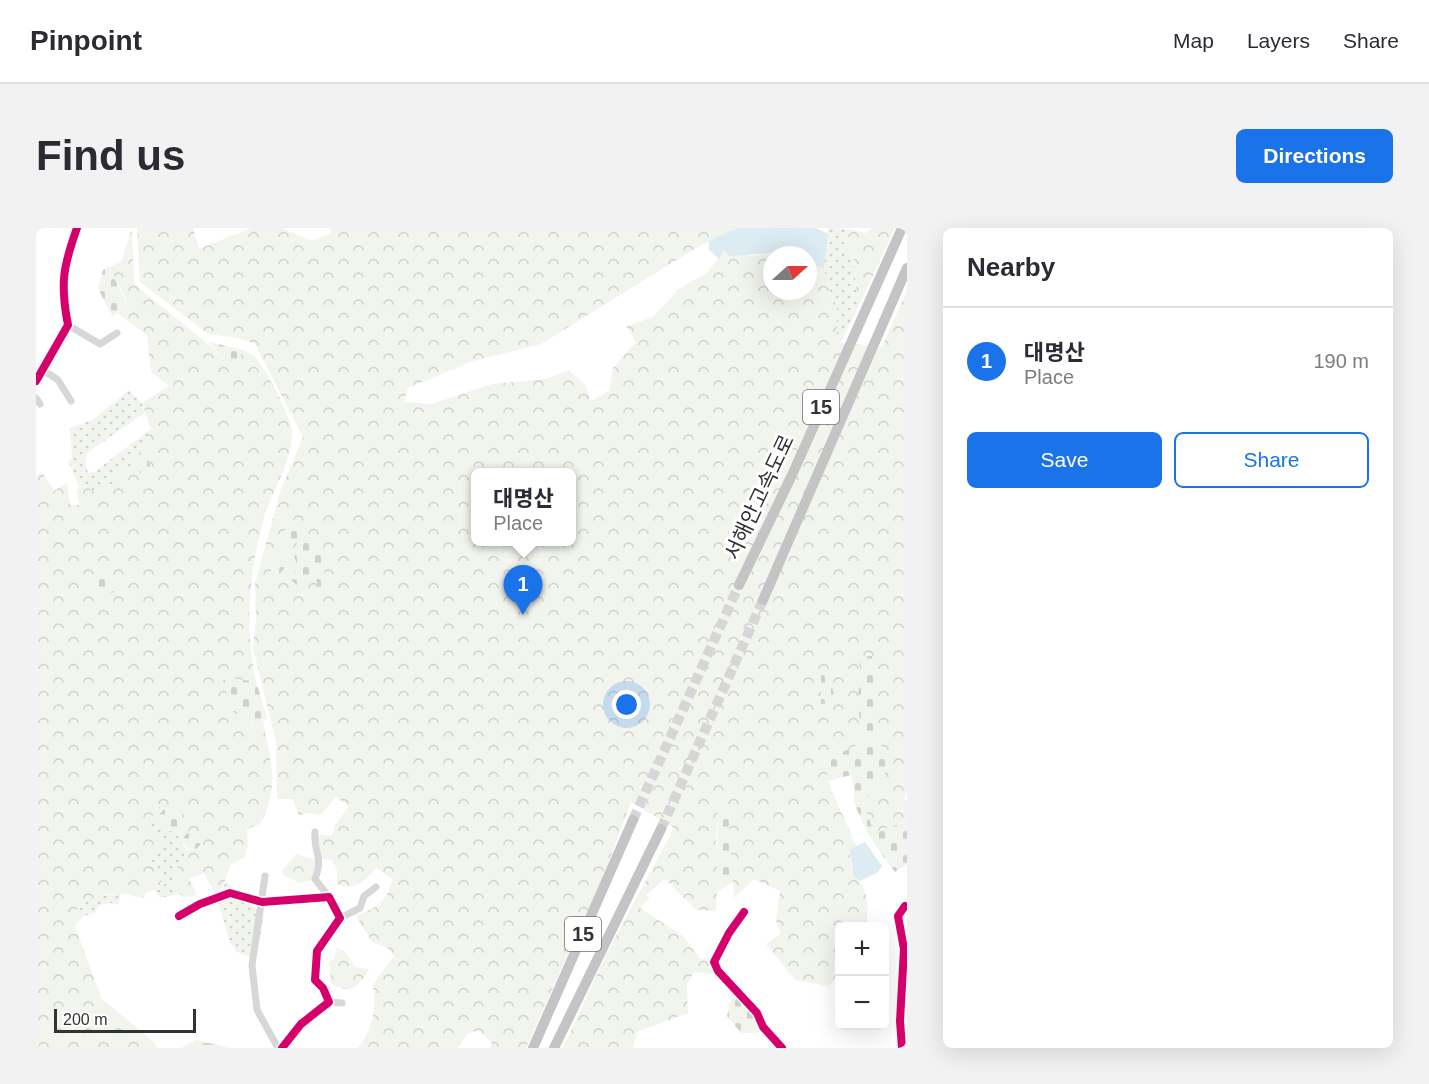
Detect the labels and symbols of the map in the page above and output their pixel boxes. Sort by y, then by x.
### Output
north arrow [763,246,817,300]
road number: 15 [803,390,839,424]
street label: 서해안고속도로 [720,431,798,563]
pin: 1 [504,566,542,615]
your location [612,690,641,719]
road number: 15 [565,917,601,951]
scale bar [54,1006,196,1034]

